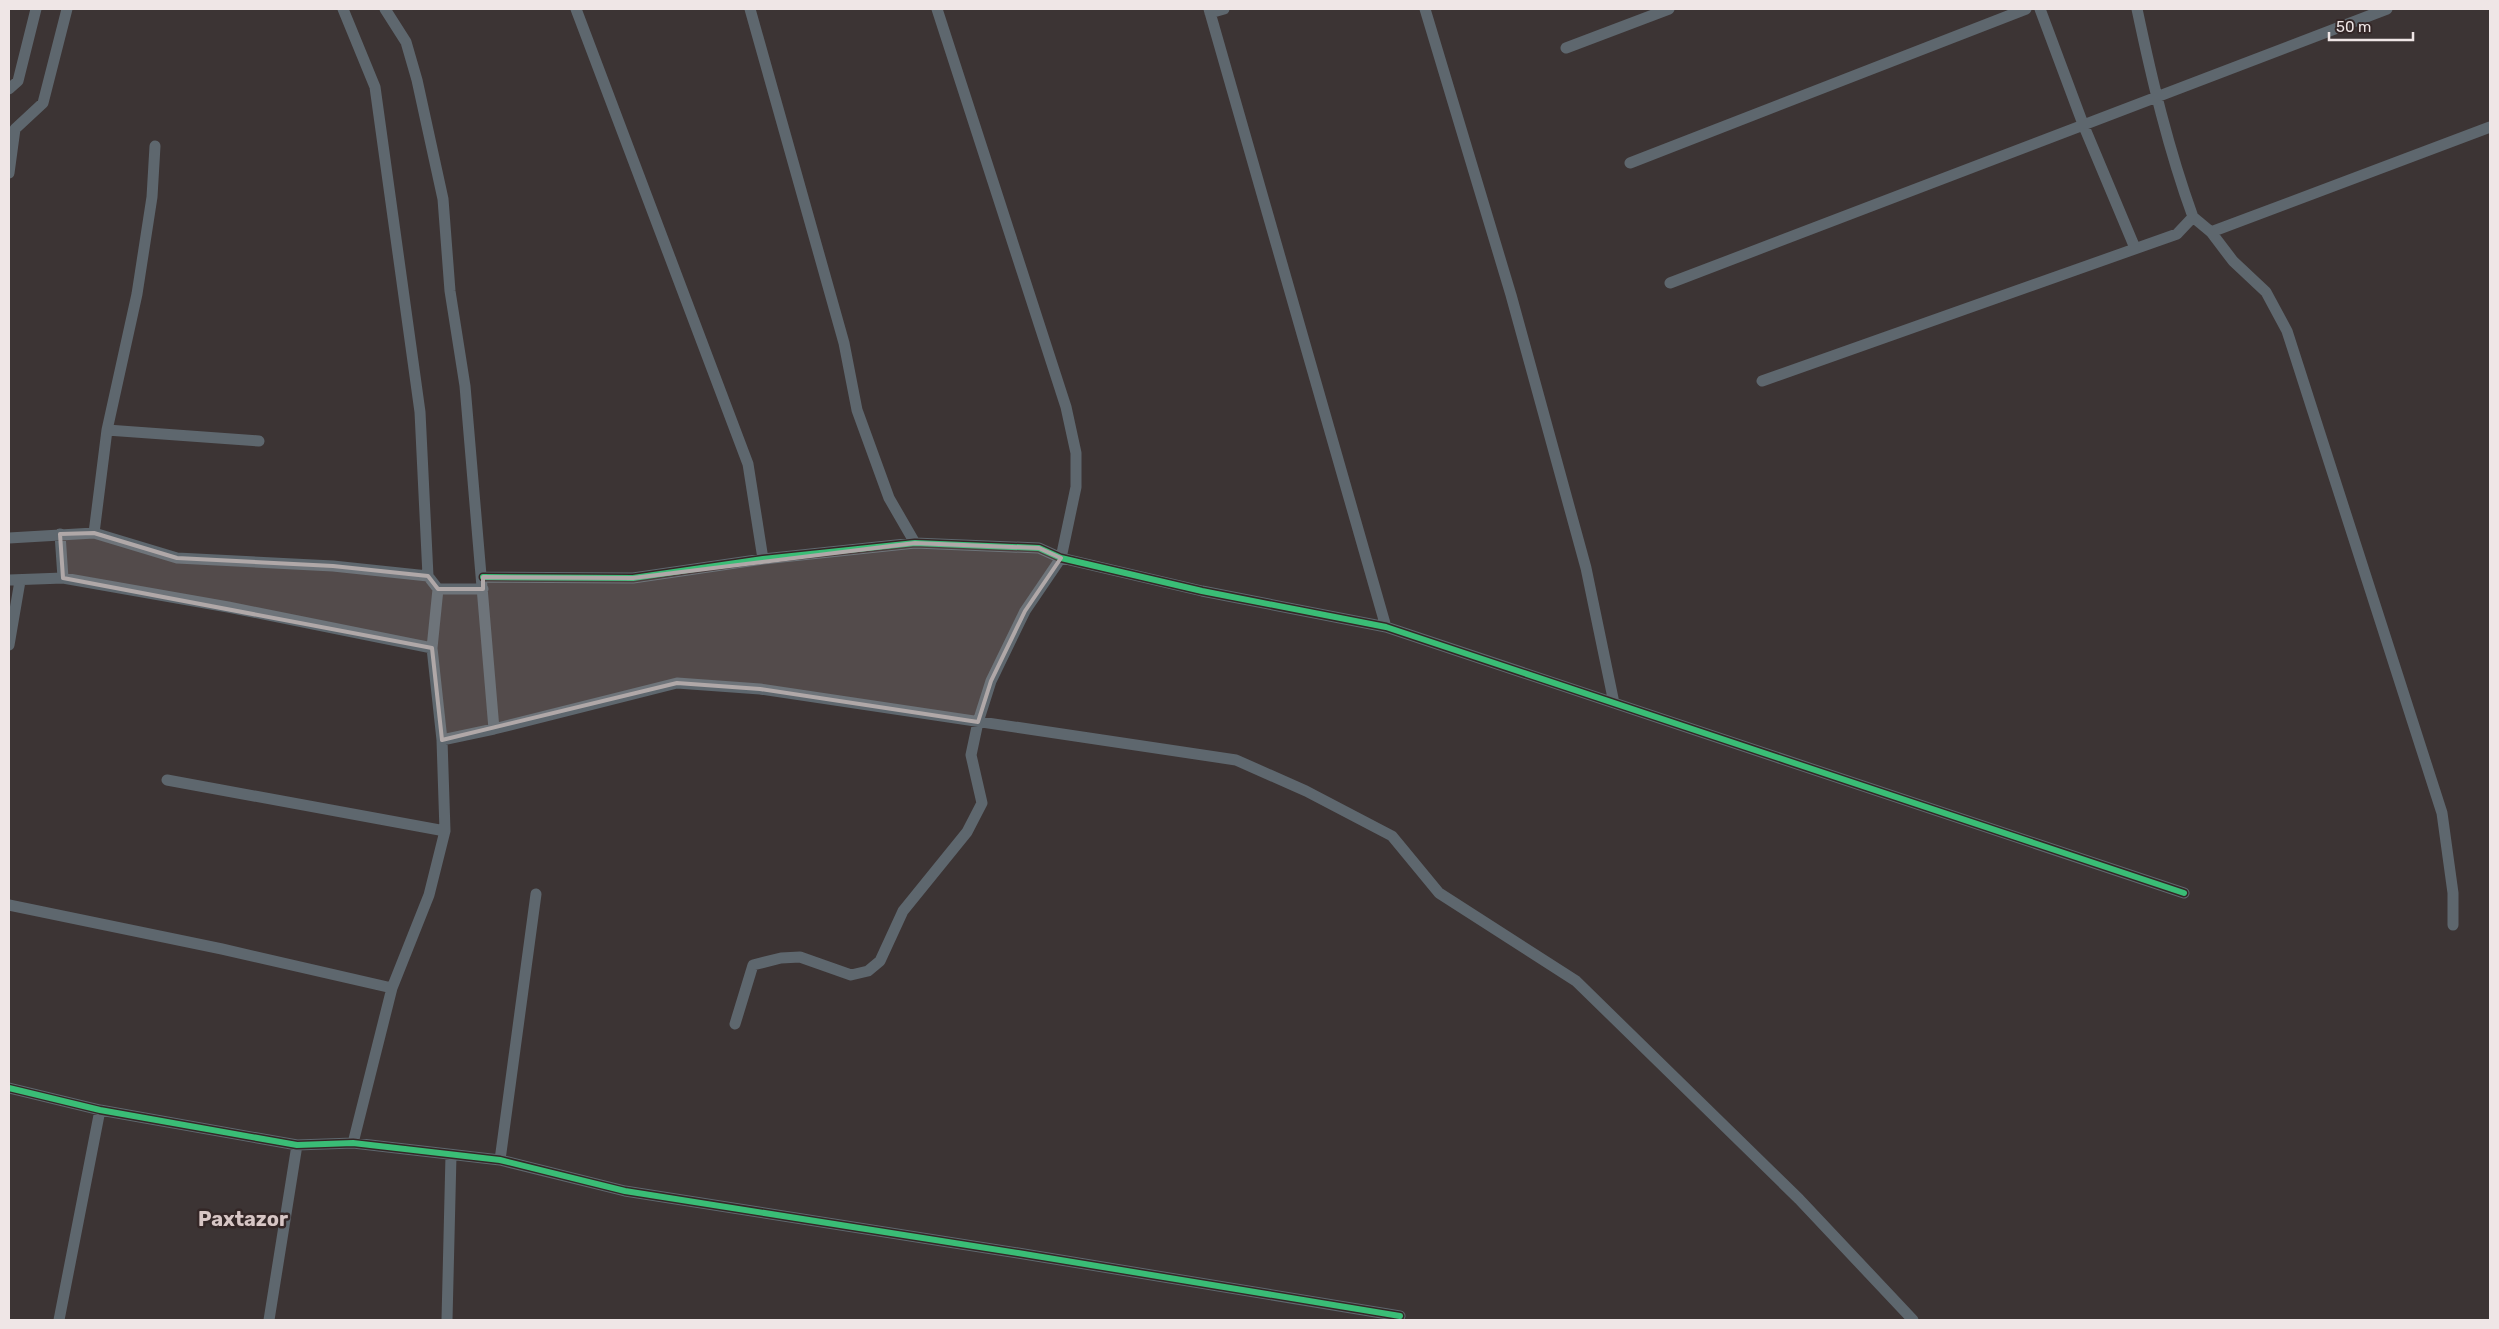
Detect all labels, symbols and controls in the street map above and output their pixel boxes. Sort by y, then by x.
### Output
scale bar [2329,10,2413,42]
text: 50 m [2336,18,2371,36]
district label: Paxtazor [198,1207,288,1231]

